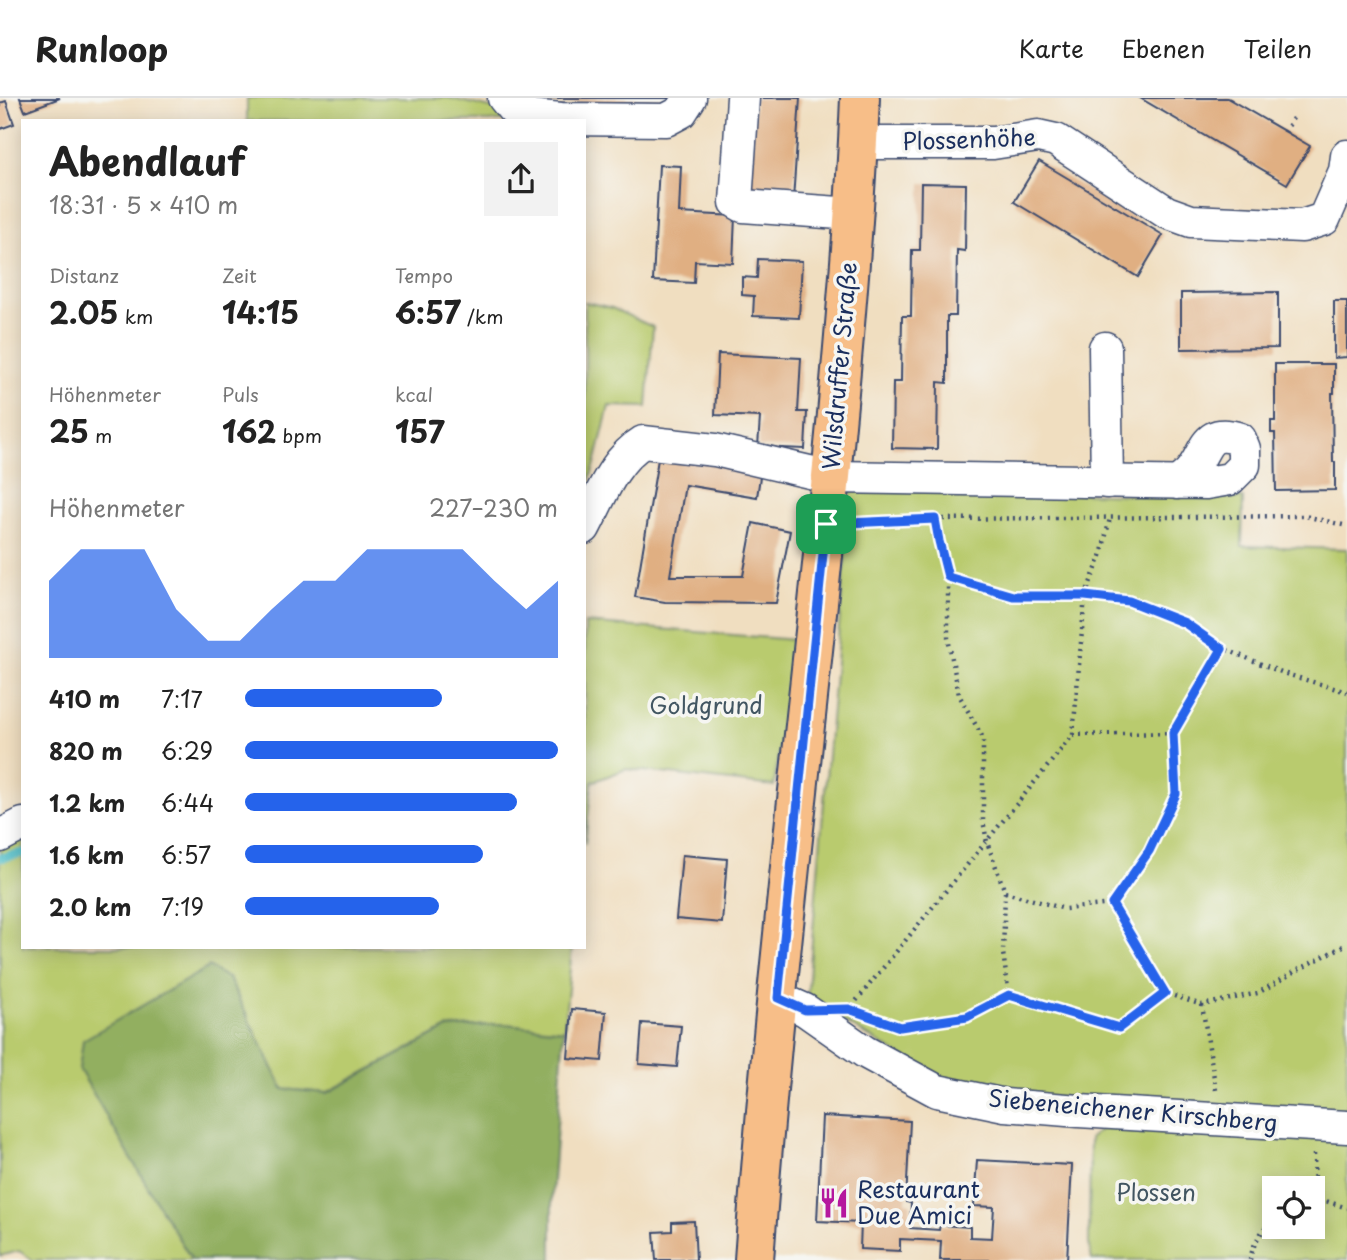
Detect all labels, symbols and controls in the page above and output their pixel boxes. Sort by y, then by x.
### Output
text: Runloop [35,23,168,73]
text: Karte [1019,30,1084,66]
text: Ebenen [1122,30,1205,66]
text: Teilen [1243,30,1312,66]
street label: Plossenhöhe [902,119,1036,158]
text: Abendlauf [49,132,246,189]
button: share [484,142,558,216]
text: 18:31 · 5 × 410 m [49,187,238,222]
text: Distanz [49,261,119,289]
text: Zeit [222,261,257,289]
text: Tempo [395,261,453,289]
street label: Wilsdruffer Straße [812,261,865,471]
text: 2.05 [49,289,118,334]
text: 14:15 [222,289,299,334]
text: 6:57 [395,289,461,334]
text: km [118,302,153,330]
text: /km [461,302,503,330]
text: Höhenmeter [49,380,161,408]
text: Puls [222,380,259,408]
text: kcal [395,380,433,408]
text: 25 [49,408,89,453]
text: 162 [222,408,276,453]
text: 157 [395,408,445,453]
text: m [89,421,112,449]
text: bpm [276,421,322,449]
text: Höhenmeter [49,490,185,525]
text: 227–230 m [429,490,558,525]
pin [796,494,856,554]
icon: arrive [807,505,845,543]
text: 410 m [49,681,120,716]
text: 7:17 [161,681,203,716]
park label: Goldgrund [649,687,763,722]
text: 820 m [49,733,123,768]
text: 6:29 [161,733,213,768]
text: 1.2 km [49,785,125,820]
text: 6:44 [161,785,214,820]
text: 1.6 km [49,837,124,872]
text: 6:57 [161,837,211,872]
text: 2.0 km [49,889,131,924]
text: 7:19 [161,889,204,924]
street label: Siebeneichener Kirschberg [987,1079,1279,1140]
place label: Restaurant Due Amici [857,1171,980,1232]
park label: Plossen [1116,1174,1196,1209]
map controls [1262,1176,1325,1239]
button: locate [1262,1176,1325,1239]
restaurant icon: Restaurant Due Amici [817,1186,851,1220]

